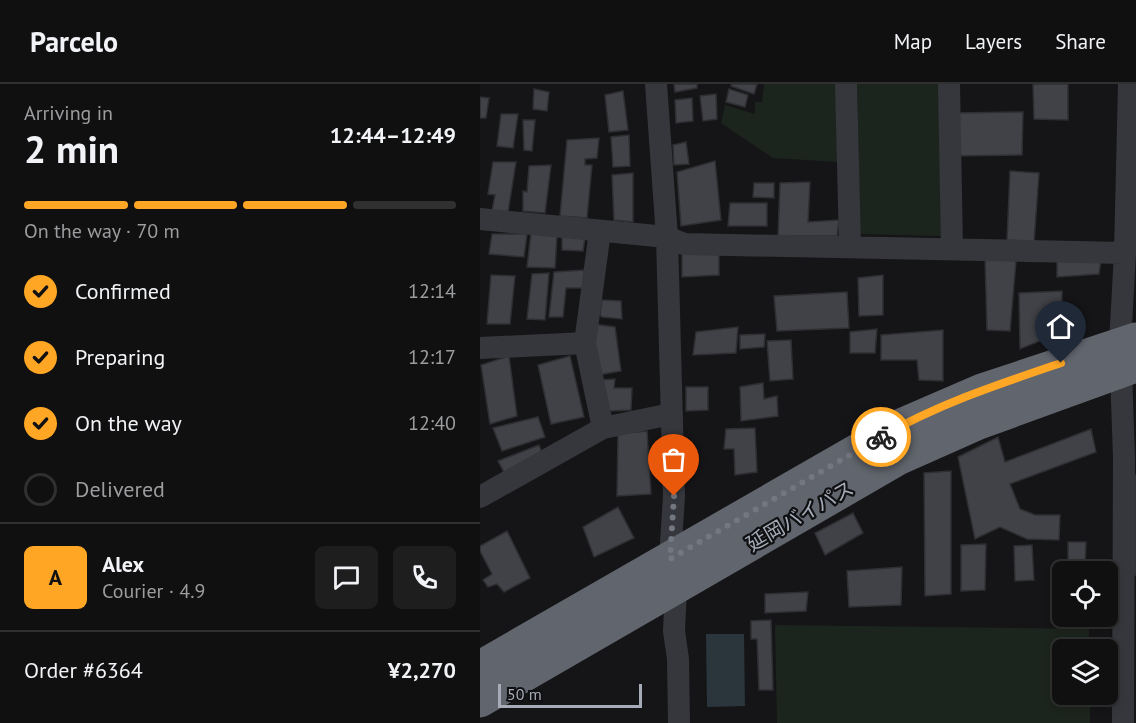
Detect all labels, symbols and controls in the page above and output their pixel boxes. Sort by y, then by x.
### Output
text: Parcelo [30,23,118,60]
text: Map [894,28,932,55]
text: Layers [965,28,1022,55]
text: Share [1055,28,1106,55]
text: Arriving in [24,100,113,126]
text: 12:44–12:49 [330,121,456,149]
text: 2 min [24,123,119,174]
text: On the way · 70 m [24,218,180,244]
icon: check [24,275,57,308]
text: Confirmed [75,277,171,305]
text: 12:14 [408,278,456,304]
pin [1035,301,1086,363]
icon: home [1044,310,1077,343]
icon: check [24,341,57,374]
text: Preparing [75,343,165,371]
text: 12:17 [408,344,456,370]
icon: check [24,407,57,440]
courier [851,407,911,467]
text: On the way [75,409,182,437]
text: 12:40 [408,410,456,436]
icon: bike [865,421,898,454]
pin [648,434,699,496]
icon: bag [657,443,690,476]
text: Delivered [75,475,165,503]
street label: 延岡バイパス [742,475,858,557]
button: chat [315,546,378,609]
button: phone [393,546,456,609]
text: Alex [102,550,144,578]
map controls [1052,561,1118,705]
button: locate [1052,561,1118,627]
text: A [49,563,62,591]
text: Courier · 4.9 [102,578,205,604]
button: layers [1052,639,1118,705]
text: Order #6364 [24,656,143,684]
text: ¥2,270 [388,656,456,684]
scale bar [498,681,642,708]
text: 50 m [507,684,542,704]

